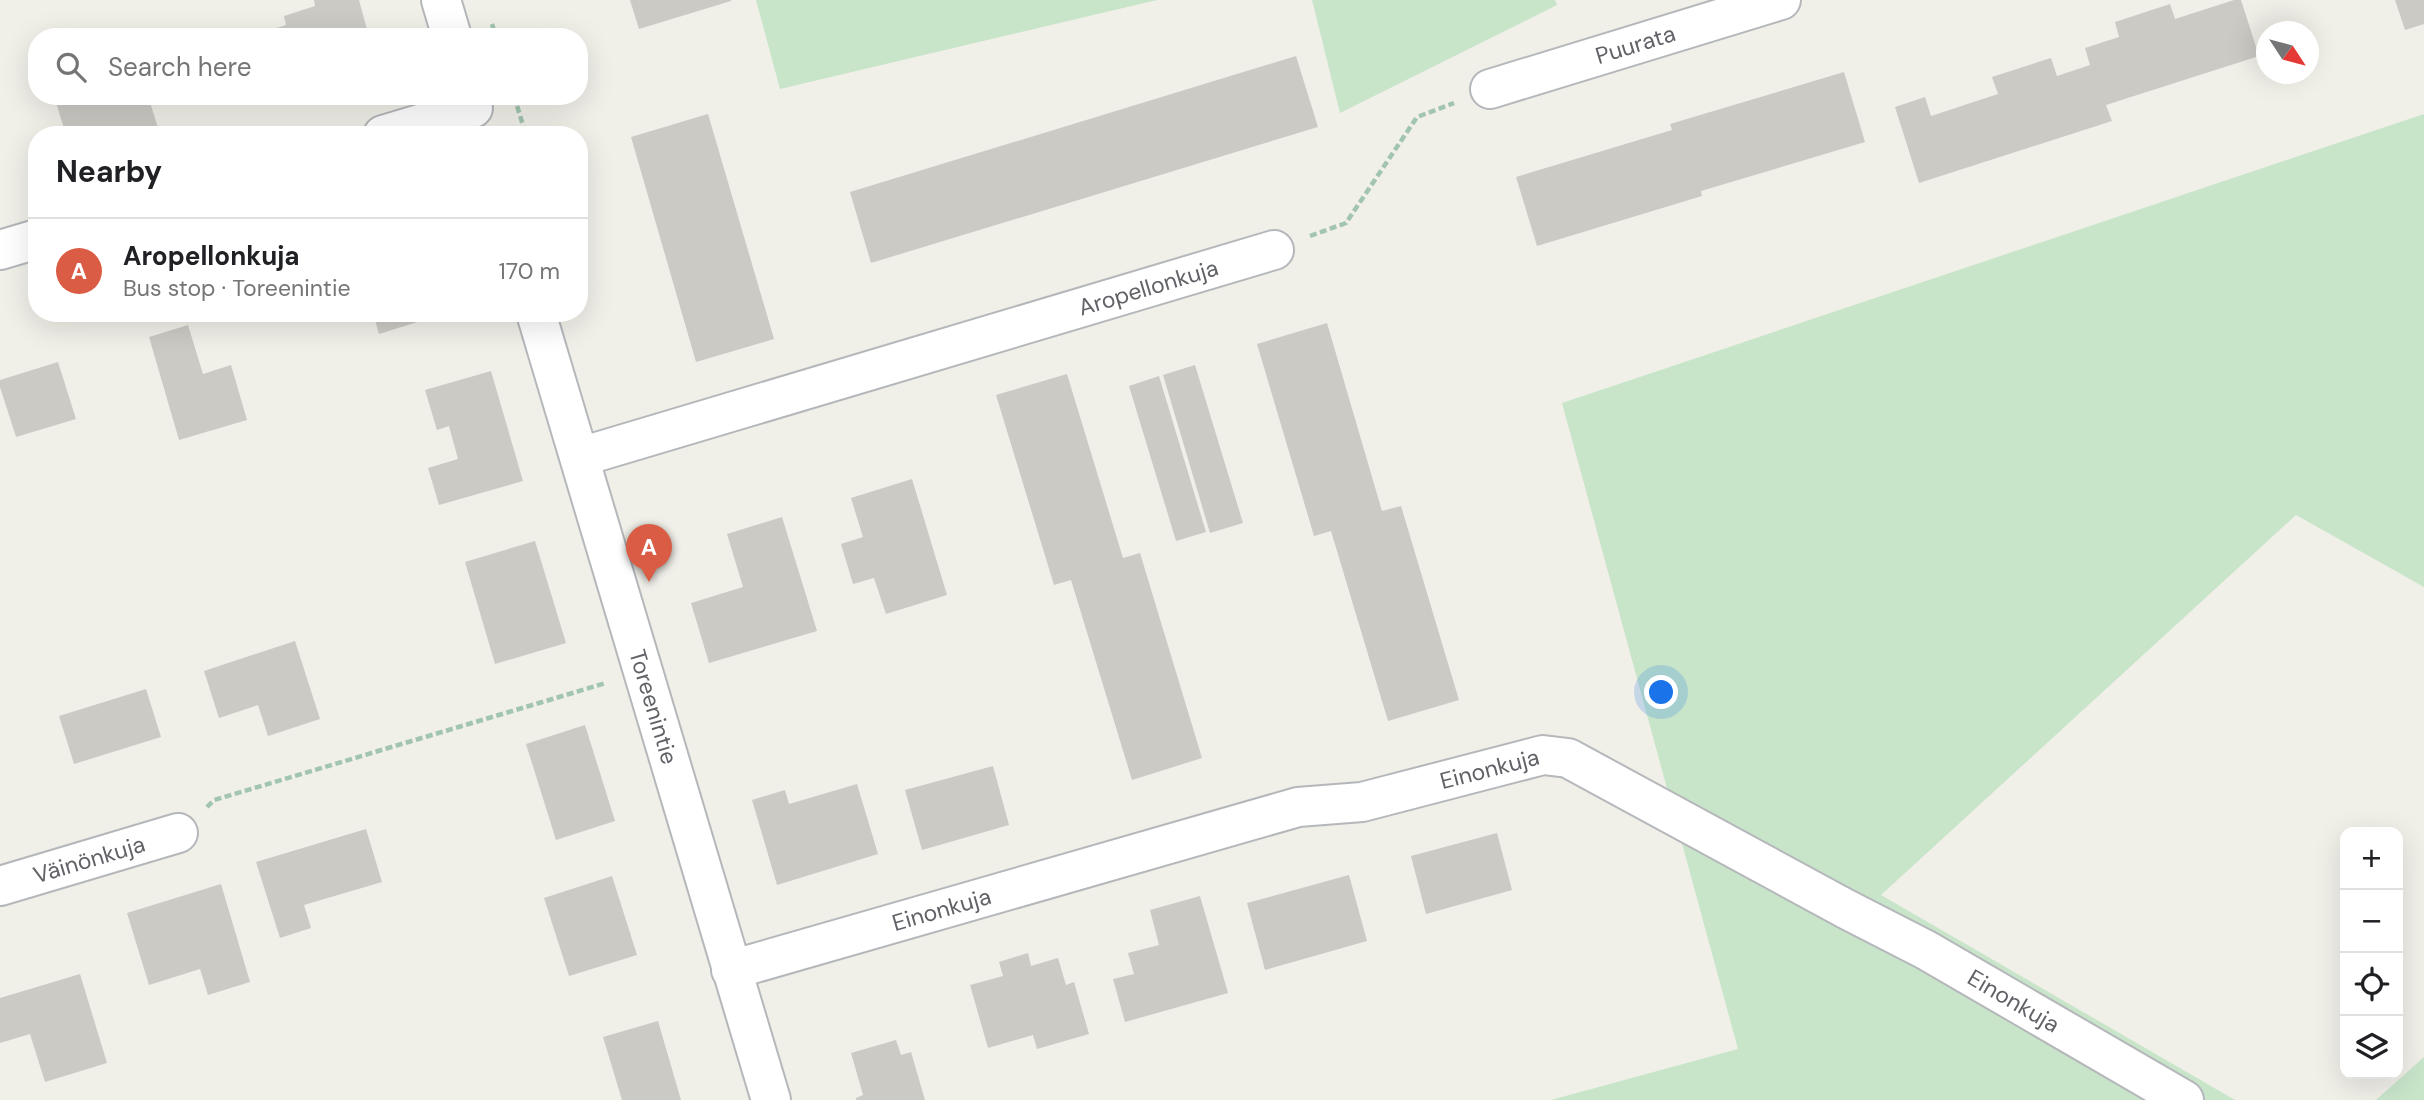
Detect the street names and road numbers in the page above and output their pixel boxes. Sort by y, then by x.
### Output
street label: Puurata [1592,18,1679,71]
street label: Aropellonkuja [1075,252,1222,323]
street label: Toreenintie [622,646,685,768]
street label: Einonkuja [1437,742,1542,796]
street label: Väinönkuja [30,829,149,890]
street label: Einonkuja [889,881,994,938]
street label: Einonkuja [1962,962,2065,1039]

